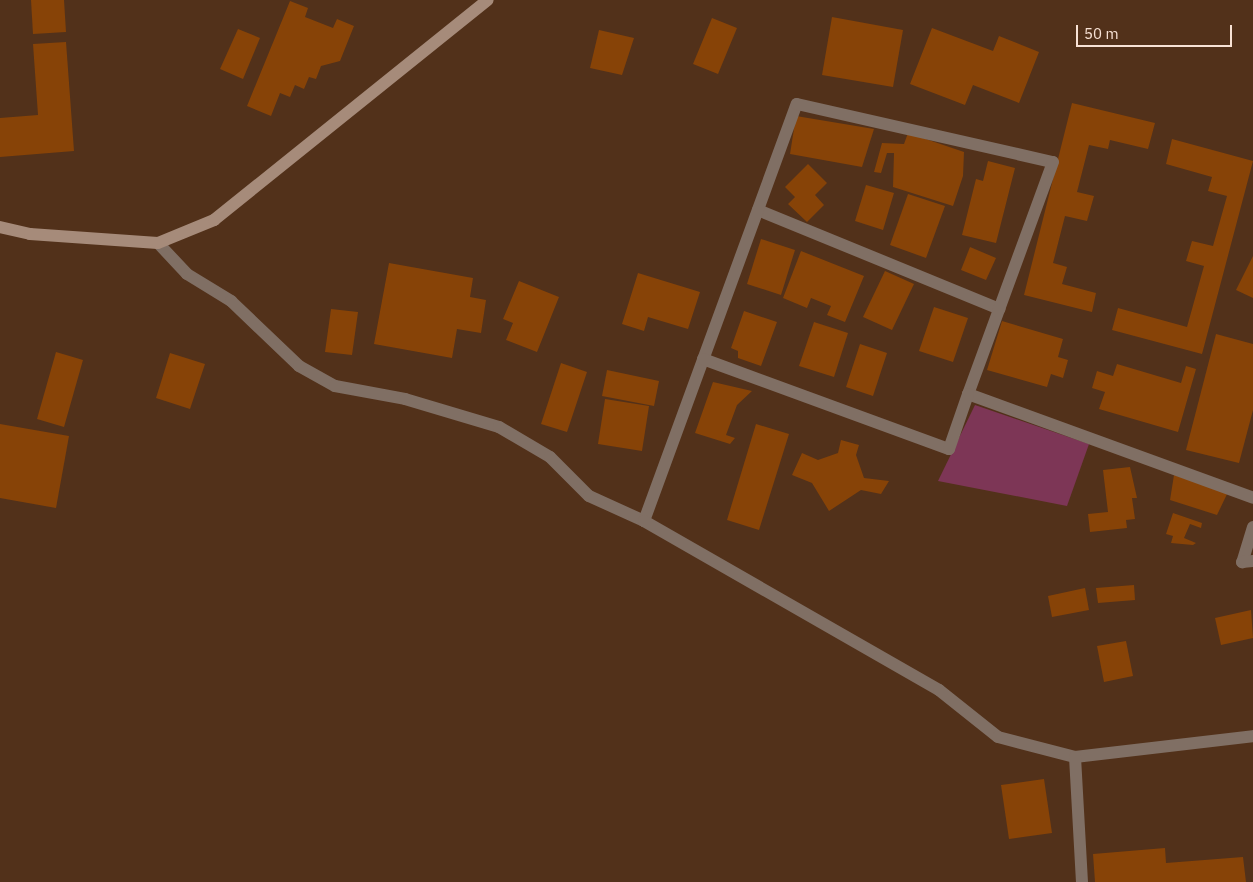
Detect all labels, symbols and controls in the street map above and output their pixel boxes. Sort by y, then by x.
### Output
scale bar [1078,15,1234,47]
text: 50 m [1084,24,1119,43]

